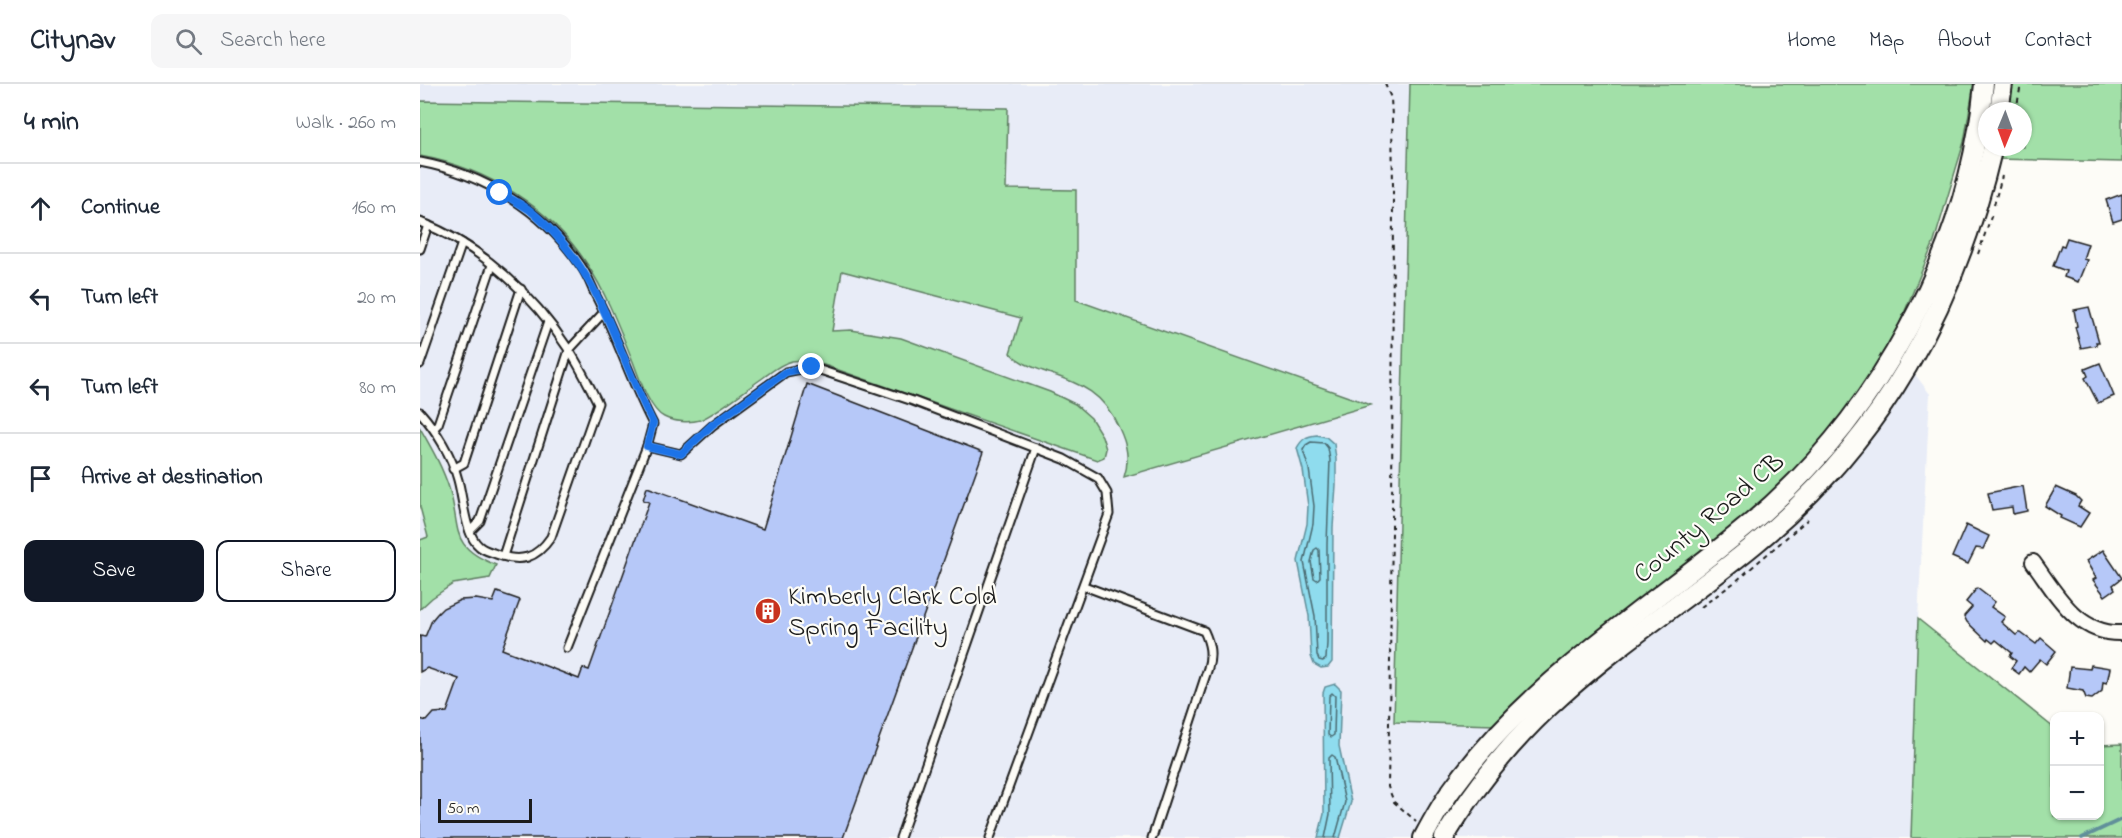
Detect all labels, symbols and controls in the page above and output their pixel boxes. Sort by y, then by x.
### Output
search box [151,14,571,68]
text: Citynav [30,21,115,62]
icon: search [172,25,205,58]
text: Search here [220,25,326,57]
text: Home [1787,26,1836,56]
text: Map [1869,26,1904,56]
text: About [1937,26,1991,56]
text: Contact [2024,26,2092,56]
north arrow [1978,102,2032,156]
text: 4 min [24,104,79,142]
text: Walk · 260 m [295,109,396,138]
route start [486,179,512,205]
icon: ahead [24,192,57,225]
text: Continue [81,192,160,224]
text: 160 m [352,194,396,223]
icon: left [24,282,57,315]
text: Turn left [81,282,158,314]
text: 20 m [357,284,396,313]
route end [798,353,824,379]
icon: left [24,372,57,405]
text: Turn left [81,372,158,404]
text: 80 m [359,374,396,403]
street label: County Road CB [1626,444,1794,594]
icon: arrive [24,462,57,495]
text: Arrive at destination [81,462,263,494]
button: Save [24,540,204,602]
button: Share [216,540,396,602]
place label: Kimberly Clark Cold Spring Facility [788,578,997,648]
building icon: Kimberly Clark Cold Spring Facility [753,596,783,626]
map controls [2050,712,2104,820]
button: + [2050,712,2104,766]
button: − [2050,766,2104,820]
scale bar [438,796,532,824]
text: 50 m [447,797,479,821]

